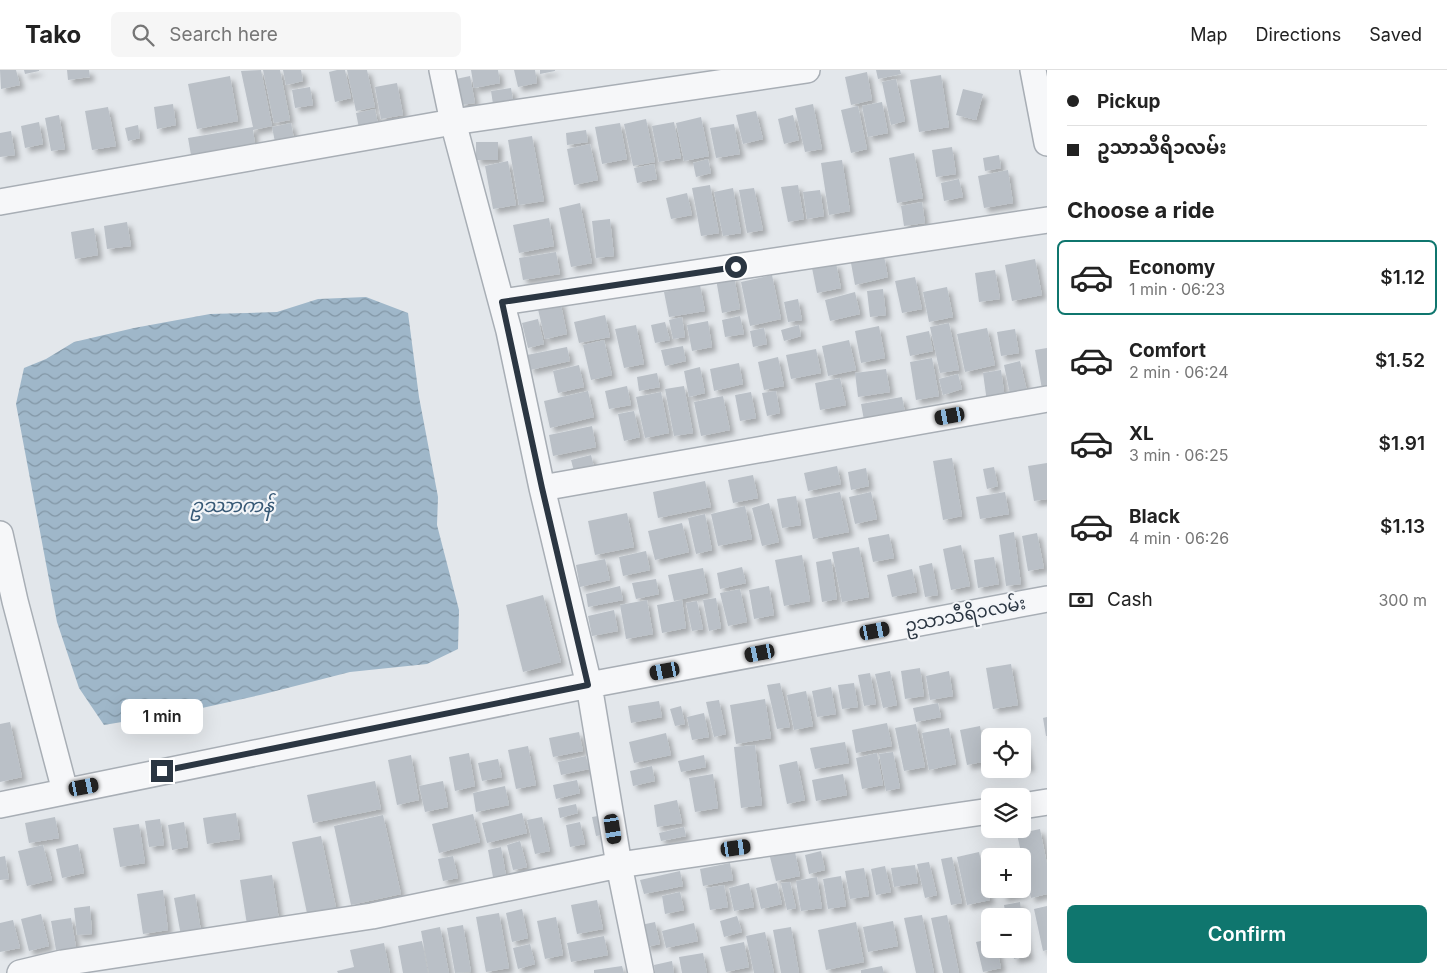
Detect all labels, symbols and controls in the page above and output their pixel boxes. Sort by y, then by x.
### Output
search box [111,12,461,57]
text: Tako [25,20,81,49]
icon: search [129,21,157,49]
text: Search here [169,23,278,46]
text: Map [1190,24,1228,45]
text: Directions [1256,24,1341,45]
text: Saved [1369,24,1422,45]
text: Pickup [1097,90,1160,113]
text: ဥသာသီရိ၁လမ်း [1097,136,1226,159]
text: Choose a ride [1067,197,1215,223]
icon: car [1069,255,1114,300]
route start [725,256,747,278]
text: Economy [1129,256,1215,279]
text: $1.12 [1380,266,1425,289]
text: 1 min · 06:23 [1129,279,1225,299]
icon: car [1069,338,1114,383]
text: Comfort [1129,339,1206,362]
text: $1.52 [1375,349,1425,372]
text: 2 min · 06:24 [1129,362,1229,382]
car [933,406,966,426]
icon: car [1069,421,1114,466]
text: XL [1129,422,1154,445]
text: $1.91 [1379,432,1425,455]
text: 3 min · 06:25 [1129,445,1228,465]
water label: ဥဿာကန် [190,492,277,521]
icon: car [1069,504,1114,549]
text: Black [1129,505,1180,528]
text: $1.13 [1380,515,1425,538]
text: 4 min · 06:26 [1129,528,1229,548]
icon: cash [1067,586,1095,614]
text: Cash [1107,588,1153,611]
street label: ဥသာသီရိ၁လမ်း [902,589,1028,641]
text: 300 m [1378,590,1427,610]
car [858,621,891,641]
car [743,643,776,663]
car [648,661,681,681]
callout: 1 min [121,698,203,734]
text: 1 min [142,706,182,726]
map controls [981,728,1031,958]
button: locate [981,728,1031,778]
route end [151,760,173,782]
car [67,777,100,797]
button: layers [981,788,1031,838]
car [603,813,622,845]
car [720,838,751,858]
button: + [981,848,1031,898]
button: Confirm [1067,905,1427,963]
button: − [981,908,1031,958]

